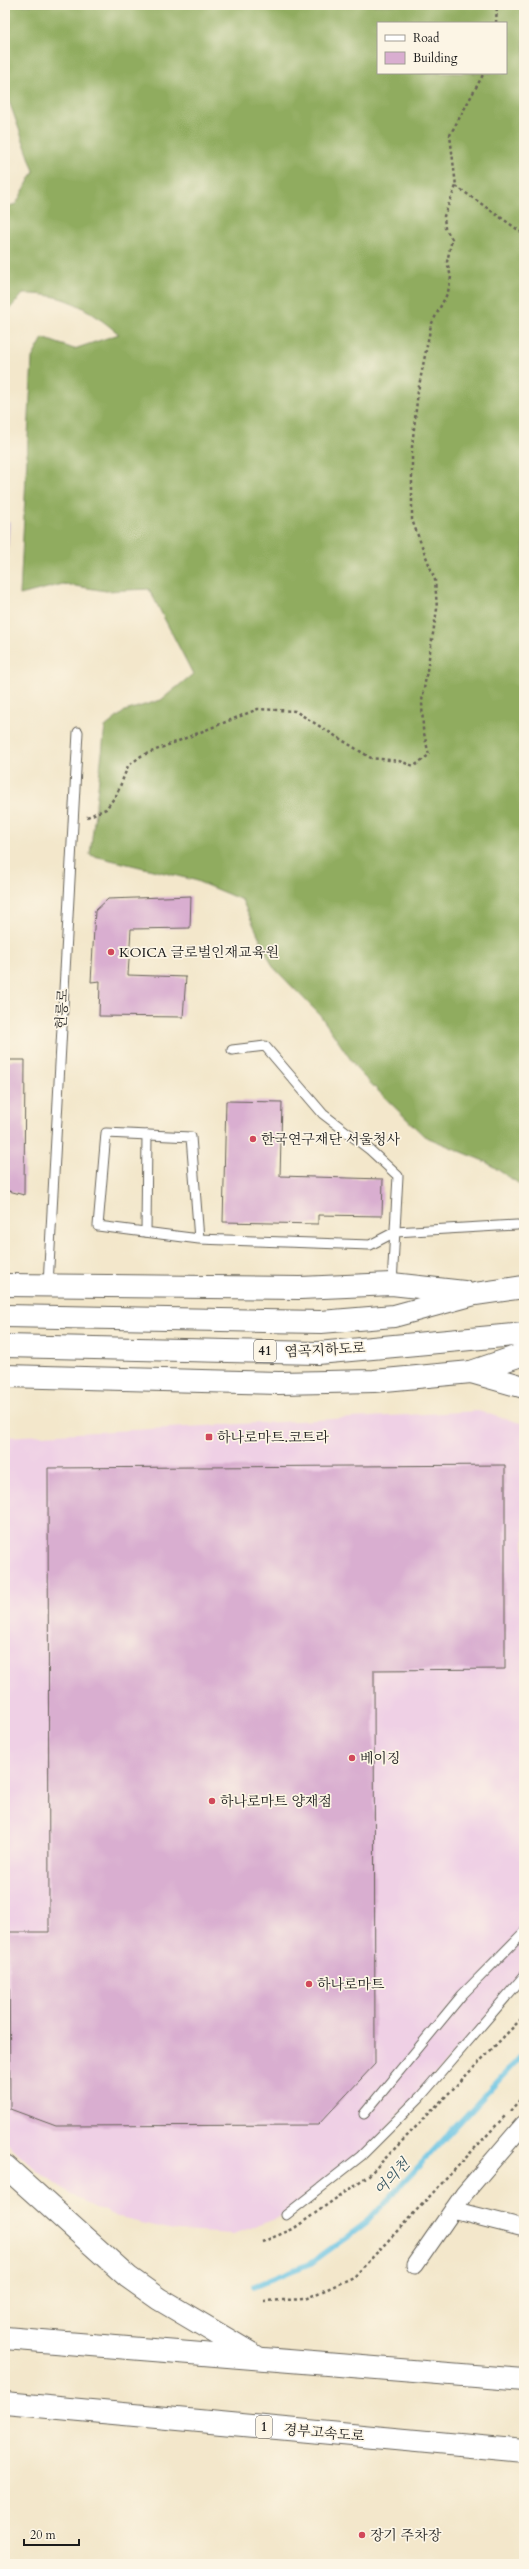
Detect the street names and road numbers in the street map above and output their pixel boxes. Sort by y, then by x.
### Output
street label: 헌릉로 [51,988,73,1030]
street label: 염곡지하도로 [284,1338,366,1362]
road number: 41 [254,1340,276,1362]
road number: 1 [256,2416,272,2438]
street label: 경부고속도로 [283,2420,366,2446]

